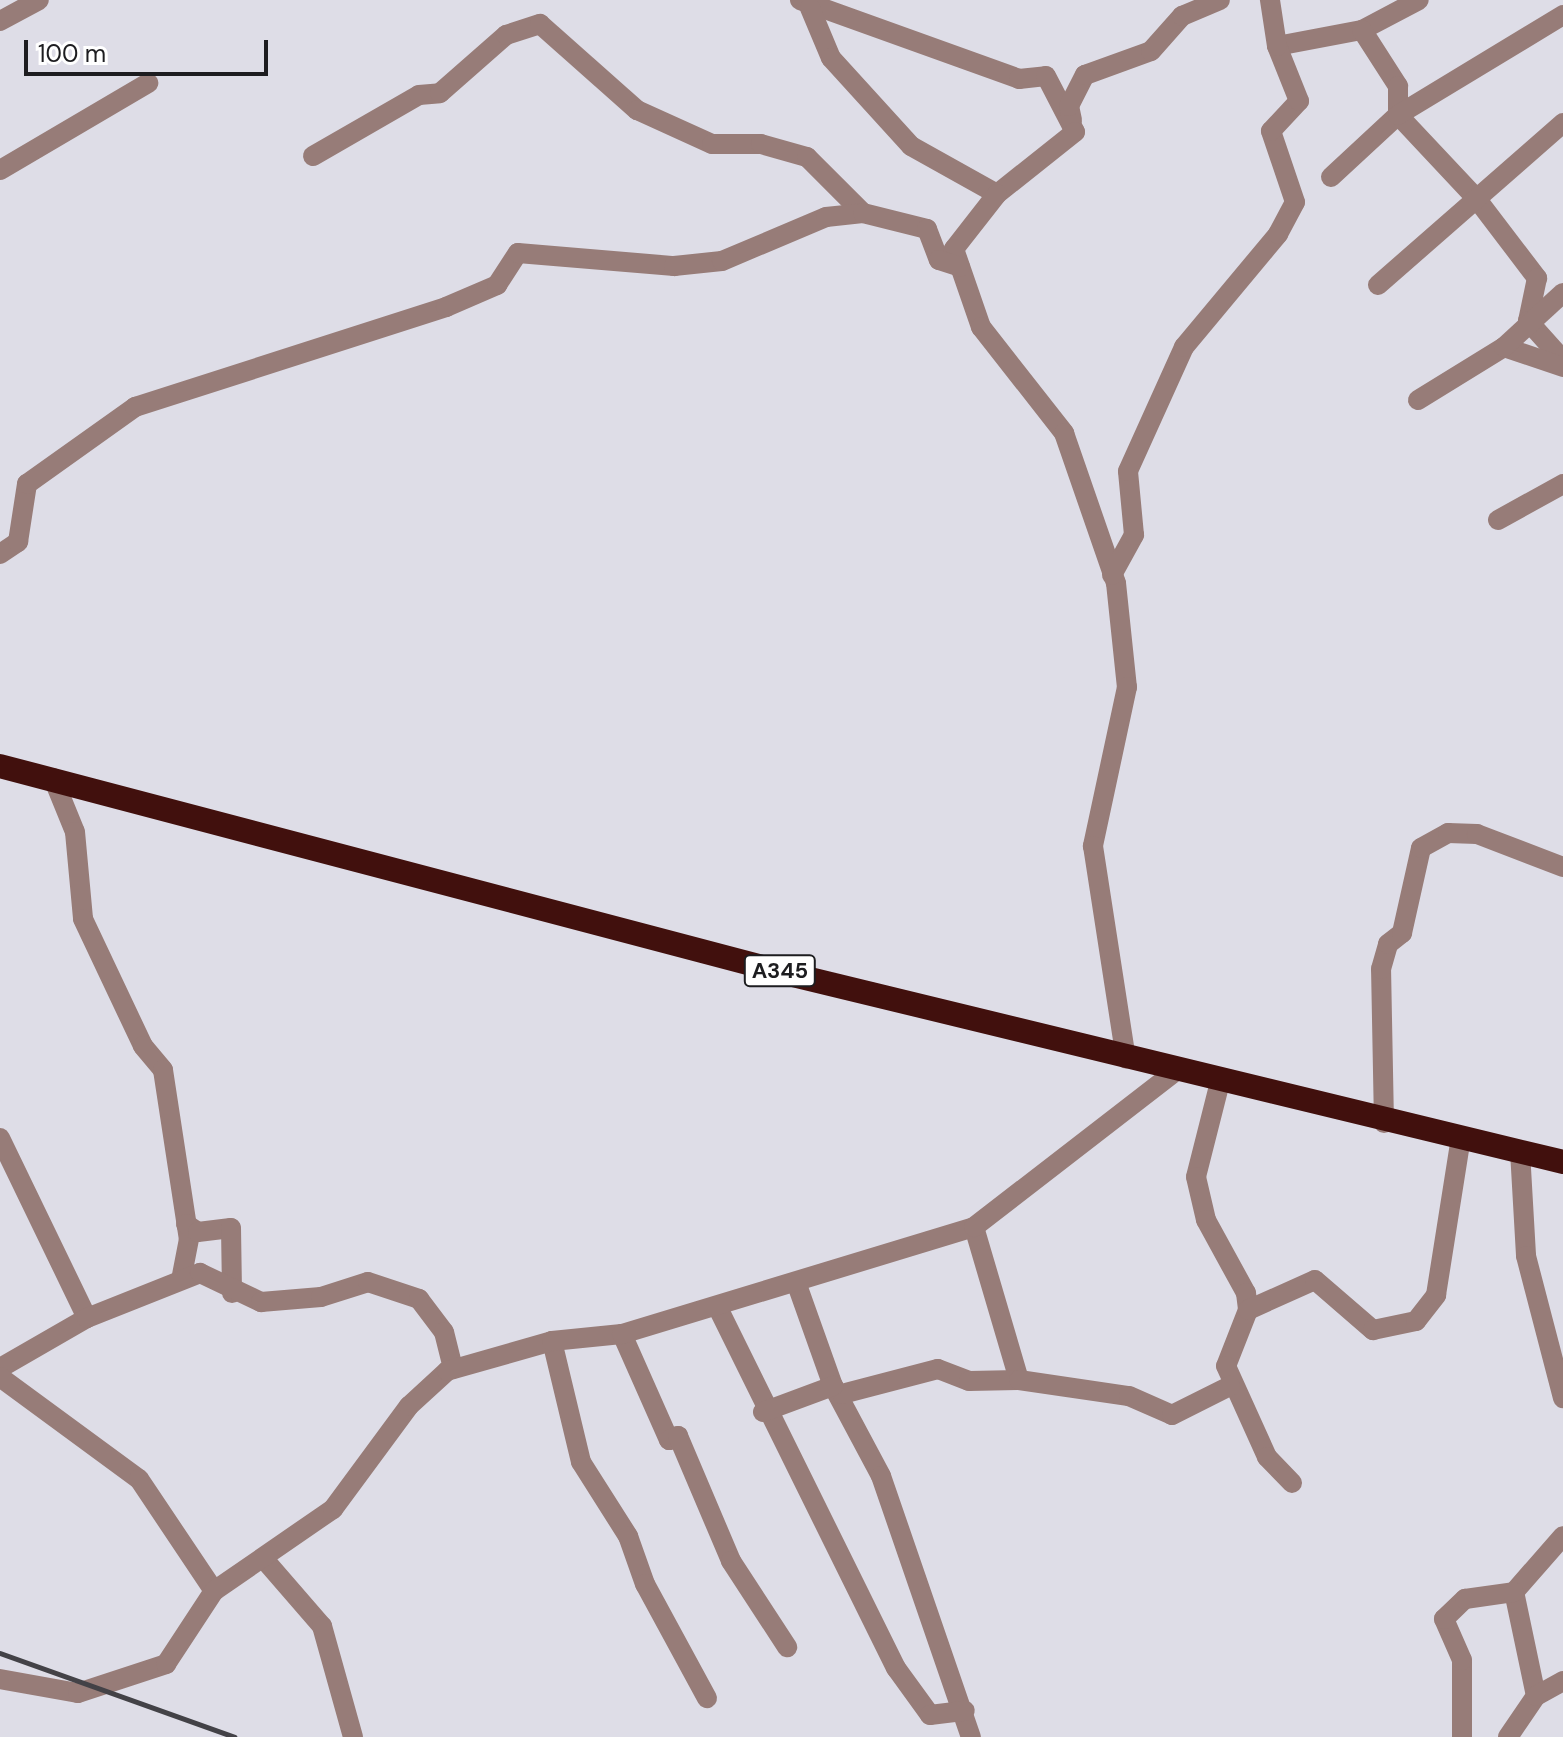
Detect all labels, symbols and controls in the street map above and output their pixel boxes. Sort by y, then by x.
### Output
scale bar [28,24,272,74]
text: 100 m [38,38,106,69]
road number: A345 [742,953,818,989]

